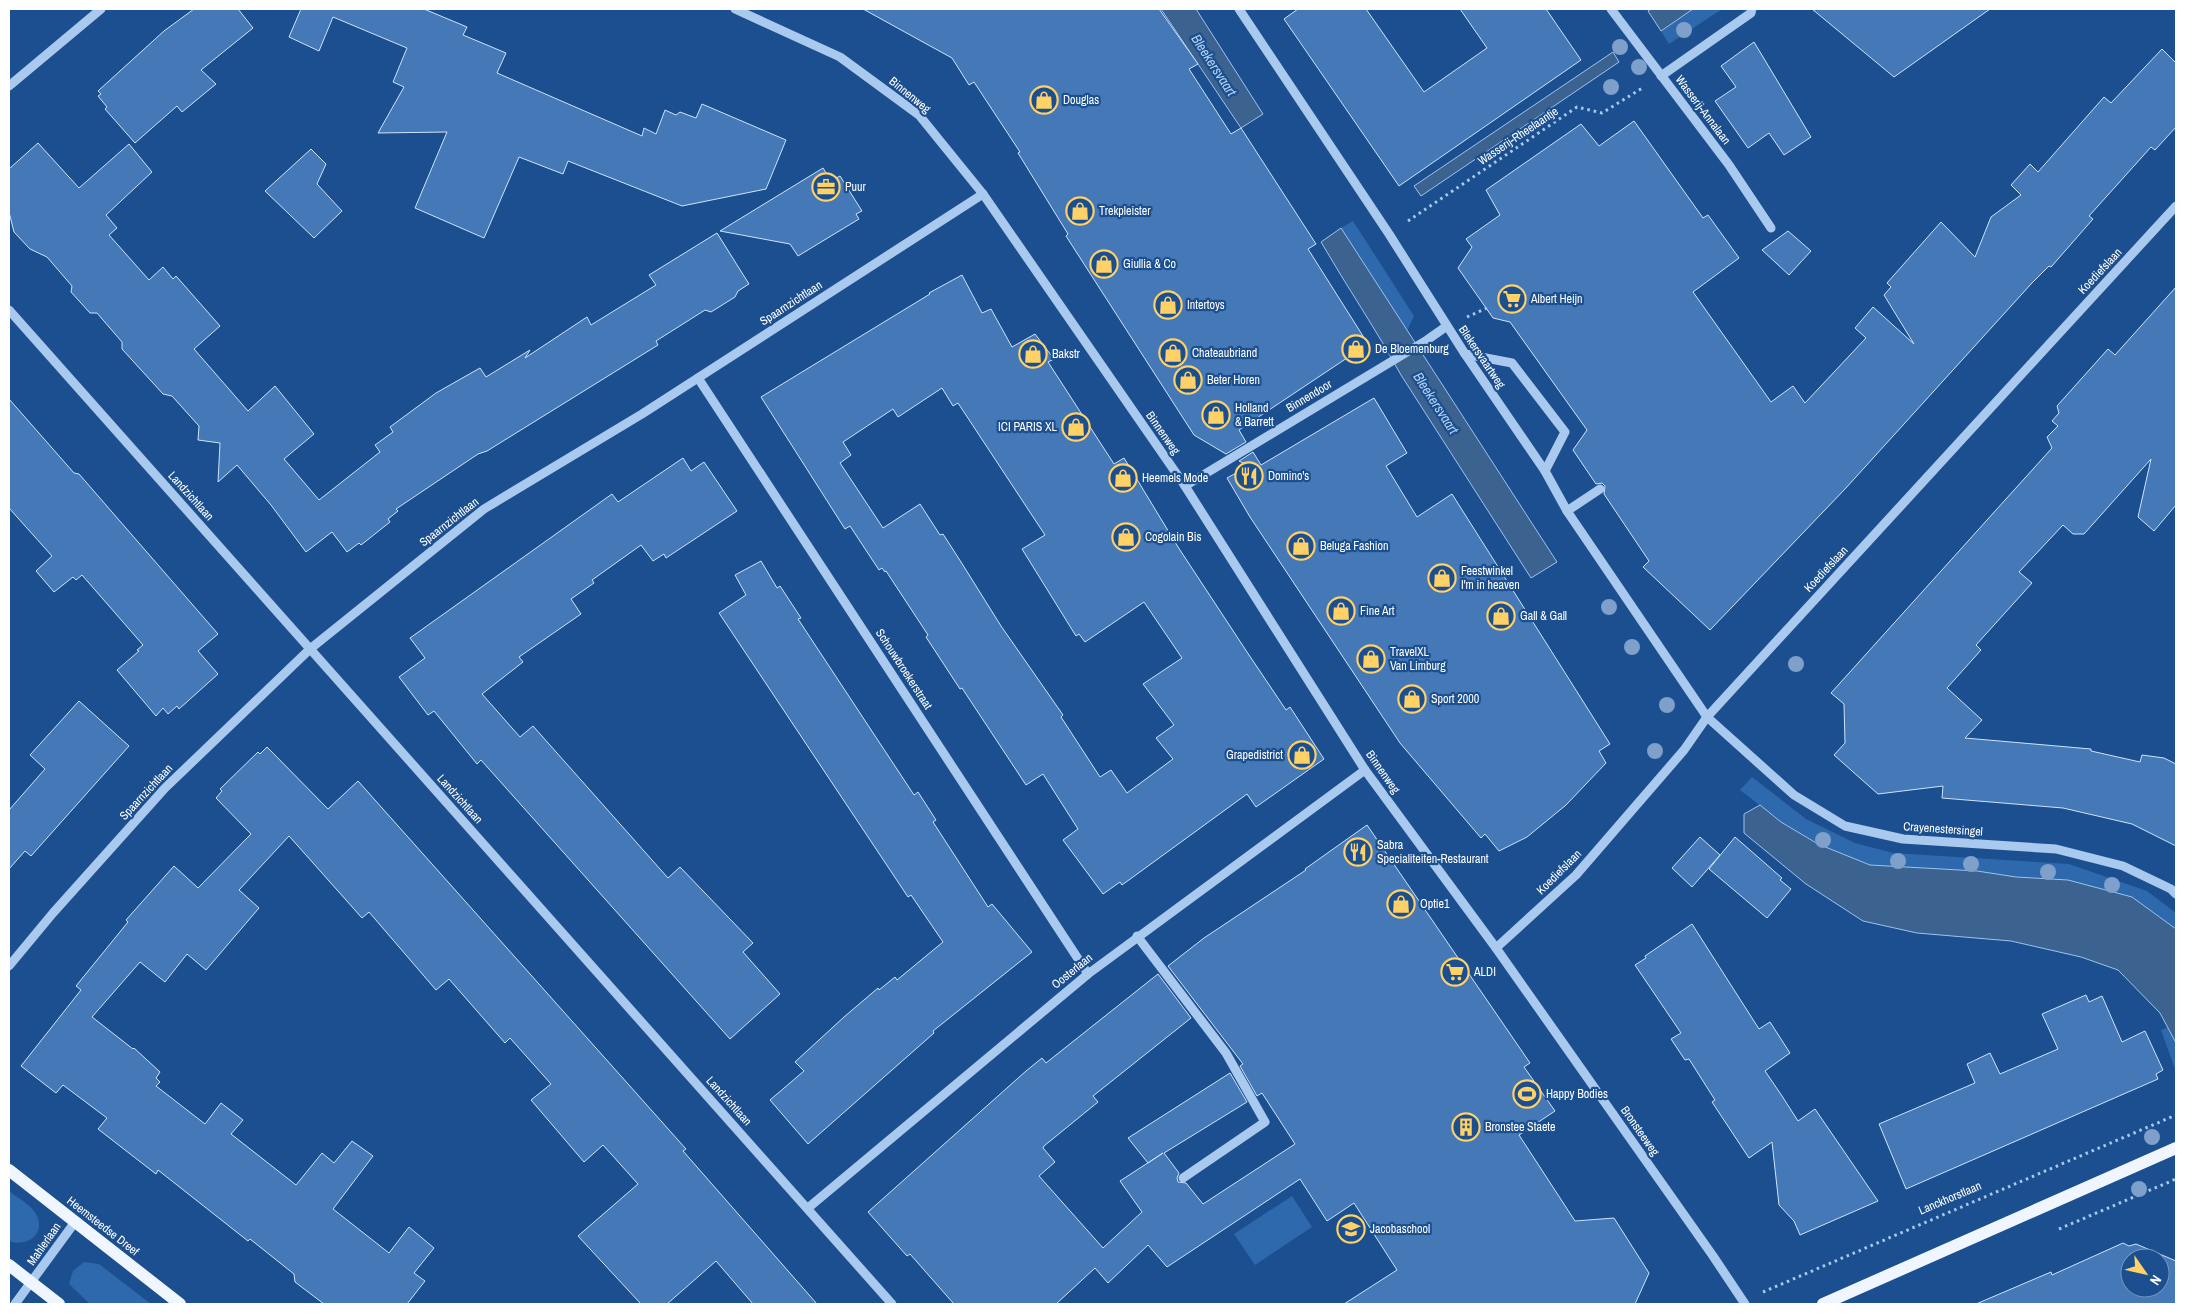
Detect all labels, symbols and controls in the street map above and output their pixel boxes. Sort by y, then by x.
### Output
water label: Bleekersvaart [1187,31,1241,100]
street label: Wasserij-Annalaan [1672,72,1734,148]
street label: Binnenweg [886,73,935,117]
shop icon: Douglas [1029,85,1059,115]
place label: Douglas [1063,92,1099,108]
street label: Wasserij-Rheelaantje [1475,103,1561,169]
office icon: Puur [811,172,841,202]
place label: Puur [845,179,867,195]
shop icon: Trekpleister [1065,196,1095,226]
place label: Trekpleister [1099,203,1151,219]
street label: Koediefslaan [2075,245,2125,297]
shop icon: Giullia & Co [1089,249,1119,279]
place label: Giullia & Co [1123,256,1176,272]
street label: Spaarnzichtlaan [757,277,825,329]
supermarket icon: Albert Heijn [1497,284,1527,314]
shop icon: Intertoys [1153,290,1183,320]
place label: Albert Heijn [1530,291,1582,307]
place label: Intertoys [1187,297,1225,313]
street label: Blekersvaartweg [1455,322,1509,392]
shop icon: De Bloemenburg [1341,334,1371,364]
shop icon: Chateaubriand [1158,338,1188,368]
shop icon: Bakstr [1018,339,1048,369]
place label: De Bloemenburg [1375,341,1449,357]
place label: Chateaubriand [1192,345,1257,361]
place label: Bakstr [1052,346,1081,362]
shop icon: Beter Horen [1173,365,1203,395]
water label: Bleekersvaart [1409,369,1463,438]
place label: Beter Horen [1207,372,1260,388]
street label: Binnendoor [1283,376,1336,416]
shop icon: Holland & Barrett [1201,400,1231,430]
place label: Holland & Barrett [1235,400,1274,430]
street label: Binnenweg [1142,408,1184,458]
shop icon: ICI PARIS XL [1061,412,1091,442]
place label: ICI PARIS XL [998,419,1058,435]
restaurant icon: Domino's [1234,461,1264,491]
shop icon: Heemels Mode [1108,463,1138,493]
street label: Landzichtlaan [165,468,217,524]
place label: Domino's [1268,468,1309,484]
place label: Heemels Mode [1142,470,1208,486]
street label: Spaarnzichtlaan [416,494,482,550]
shop icon: Cogolain Bis [1111,522,1141,552]
place label: Cogolain Bis [1145,529,1201,545]
shop icon: Beluga Fashion [1286,531,1316,561]
place label: Beluga Fashion [1320,538,1388,554]
street label: Koediefslaan [1801,543,1851,595]
shop icon: Feestwinkel I'm in heaven [1427,563,1457,593]
place label: Feestwinkel I'm in heaven [1461,563,1520,593]
shop icon: Fine Art [1326,596,1356,626]
shop icon: Gall & Gall [1486,601,1516,631]
place label: Fine Art [1360,603,1395,619]
place label: Gall & Gall [1520,608,1567,624]
street label: Schouwbroekerstraat [872,626,936,713]
shop icon: TravelXL Van Limburg [1356,644,1386,674]
place label: TravelXL Van Limburg [1390,644,1446,674]
shop icon: Sport 2000 [1397,684,1427,714]
place label: Sport 2000 [1431,691,1479,707]
shop icon: Grapedistrict [1287,740,1317,770]
place label: Grapedistrict [1226,747,1283,763]
street label: Binnenweg [1362,747,1404,797]
street label: Spaarnzichtlaan [116,761,176,823]
street label: Landzichtlaan [434,771,486,827]
street label: Crayenestersingel [1903,818,1983,840]
restaurant icon: Sabra Specialiteiten-Restaurant [1343,837,1373,867]
place label: Sabra Specialiteiten-Restaurant [1377,837,1489,867]
street label: Koediefslaan [1533,846,1585,898]
shop icon: Optie1 [1386,889,1416,919]
place label: Optie1 [1420,896,1450,912]
street label: Oosterlaan [1048,950,1096,992]
supermarket icon: ALDI [1440,957,1470,987]
place label: ALDI [1473,964,1496,980]
street label: Landzichtlaan [703,1073,755,1129]
sports icon: Happy Bodies [1512,1079,1542,1109]
place label: Happy Bodies [1546,1086,1608,1102]
street label: Bronsteeweg [1617,1103,1663,1160]
building icon: Bronstee Staete [1451,1112,1481,1142]
place label: Bronstee Staete [1485,1119,1556,1135]
street label: Lanckhorstlaan [1916,1178,1984,1218]
street label: Heemsteedse Dreef [64,1193,143,1259]
school or university icon: Jacobaschool [1336,1214,1366,1244]
street label: Mahlerlaan [23,1219,65,1269]
place label: Jacobaschool [1370,1221,1430,1237]
north arrow [2120,1248,2170,1298]
text: N [2146,1272,2166,1289]

